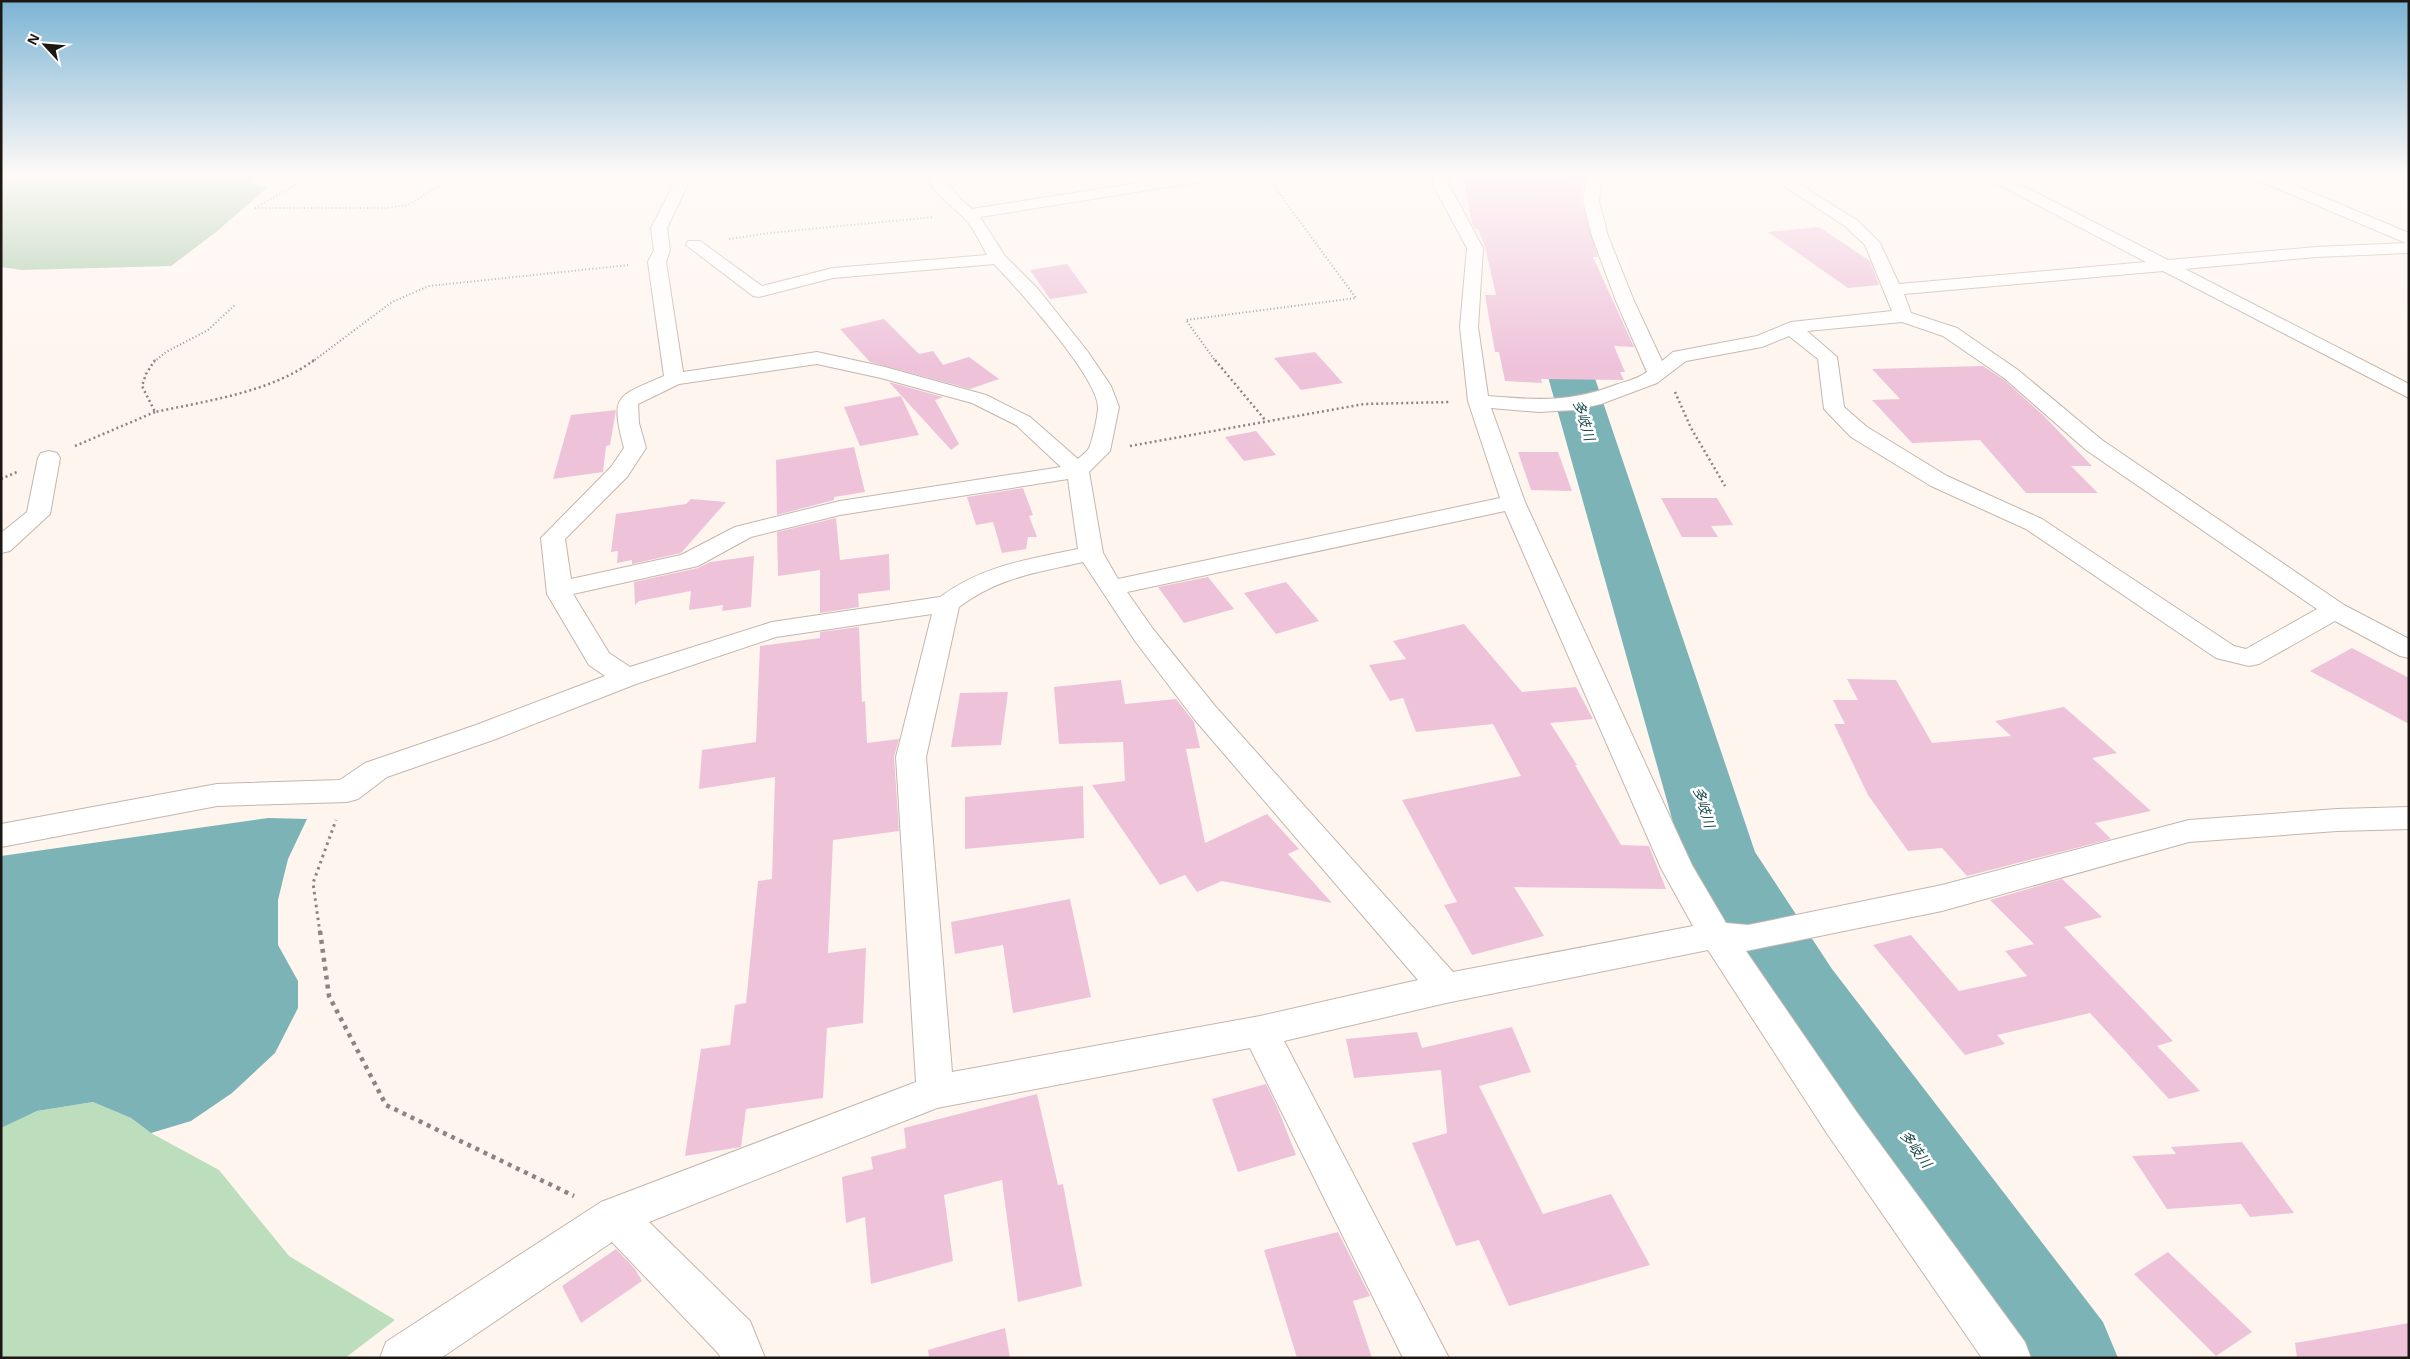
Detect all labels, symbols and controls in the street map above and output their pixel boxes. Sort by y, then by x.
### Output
north arrow [20,20,70,70]
text: N [24,31,43,47]
water label: 多岐川 [1570,398,1598,444]
water label: 多岐川 [1690,785,1718,831]
water label: 多岐川 [1897,1127,1936,1172]

